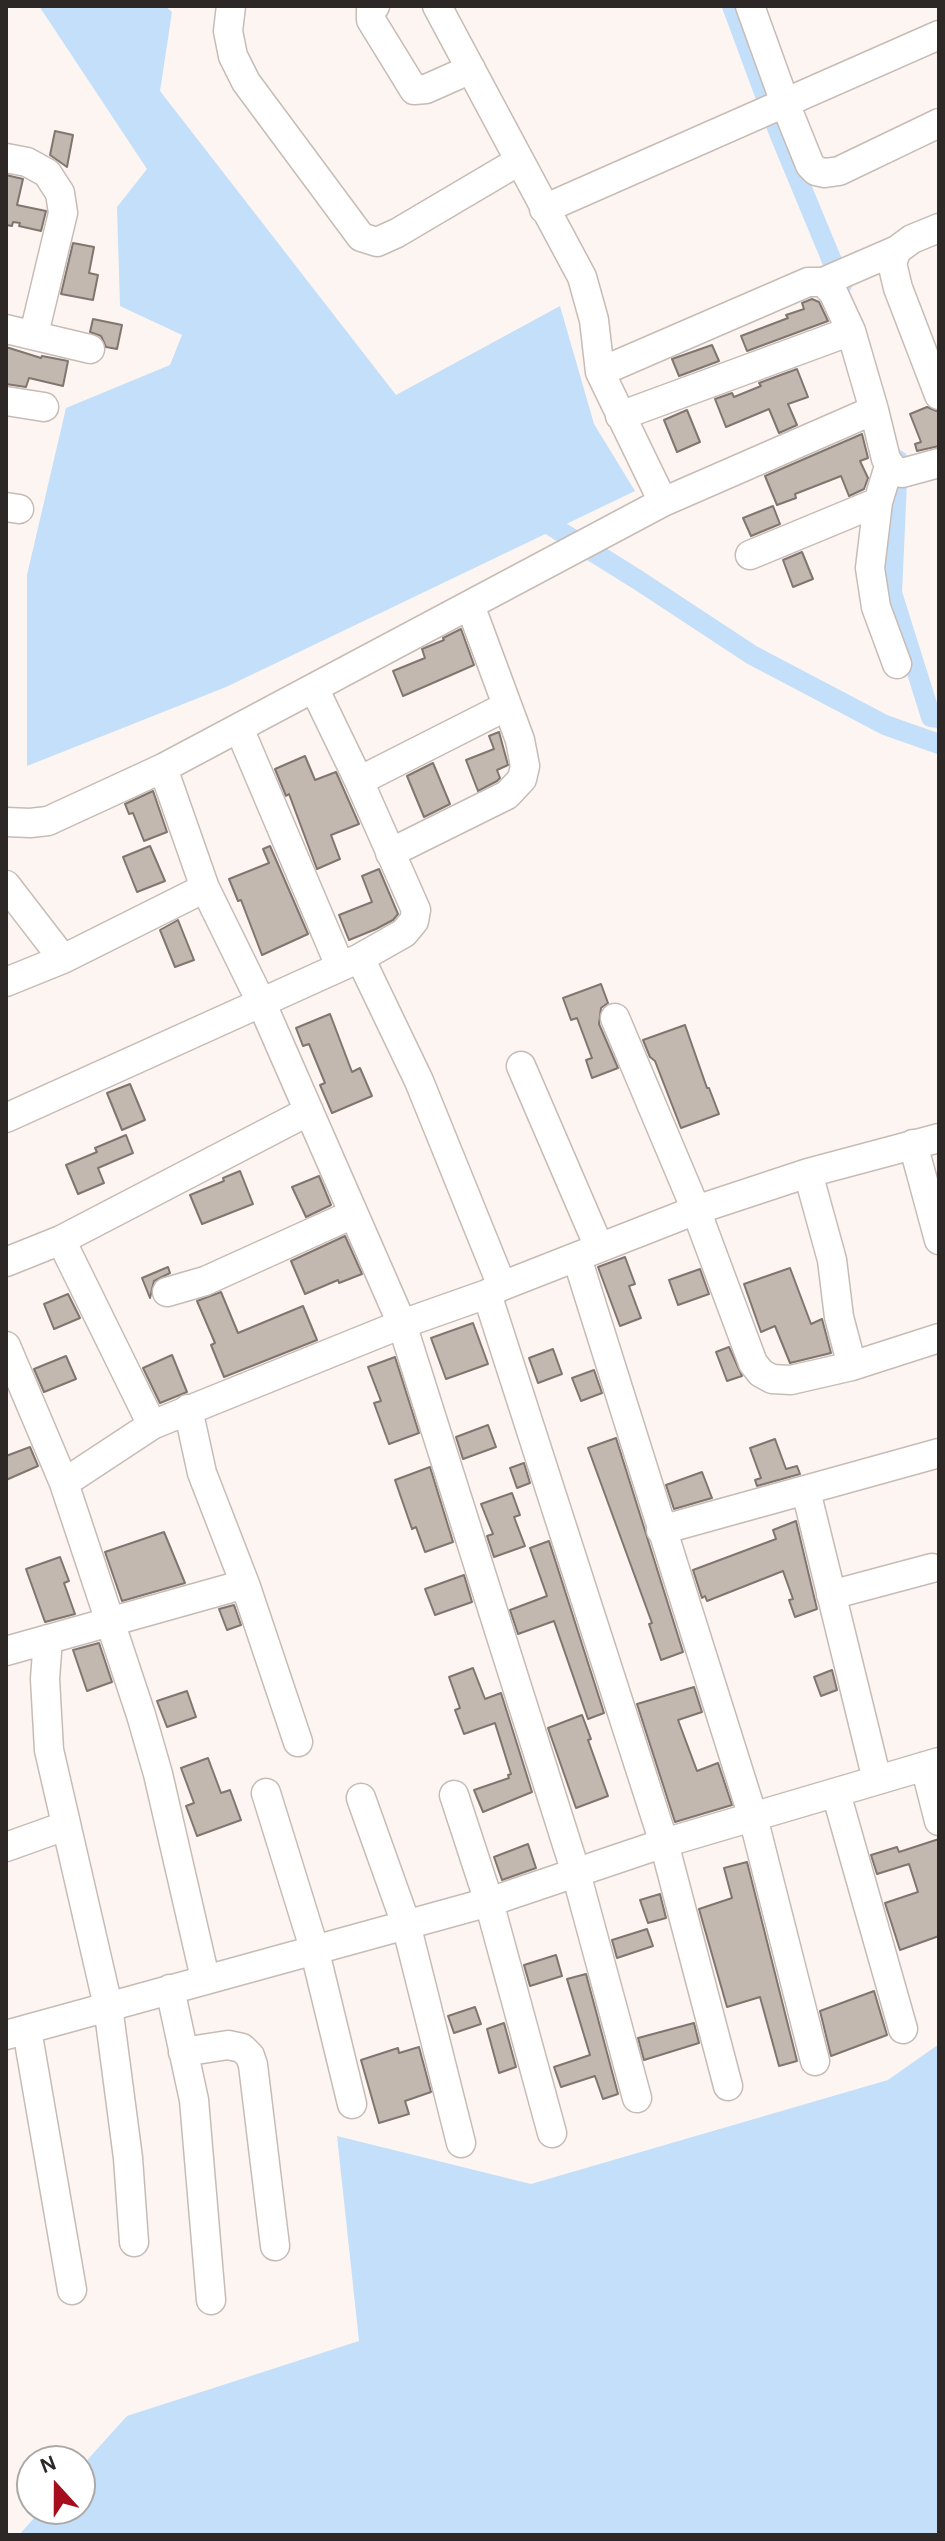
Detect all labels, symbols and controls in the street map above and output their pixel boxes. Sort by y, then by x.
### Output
north arrow [16,2445,96,2525]
text: N [36,2449,60,2479]

